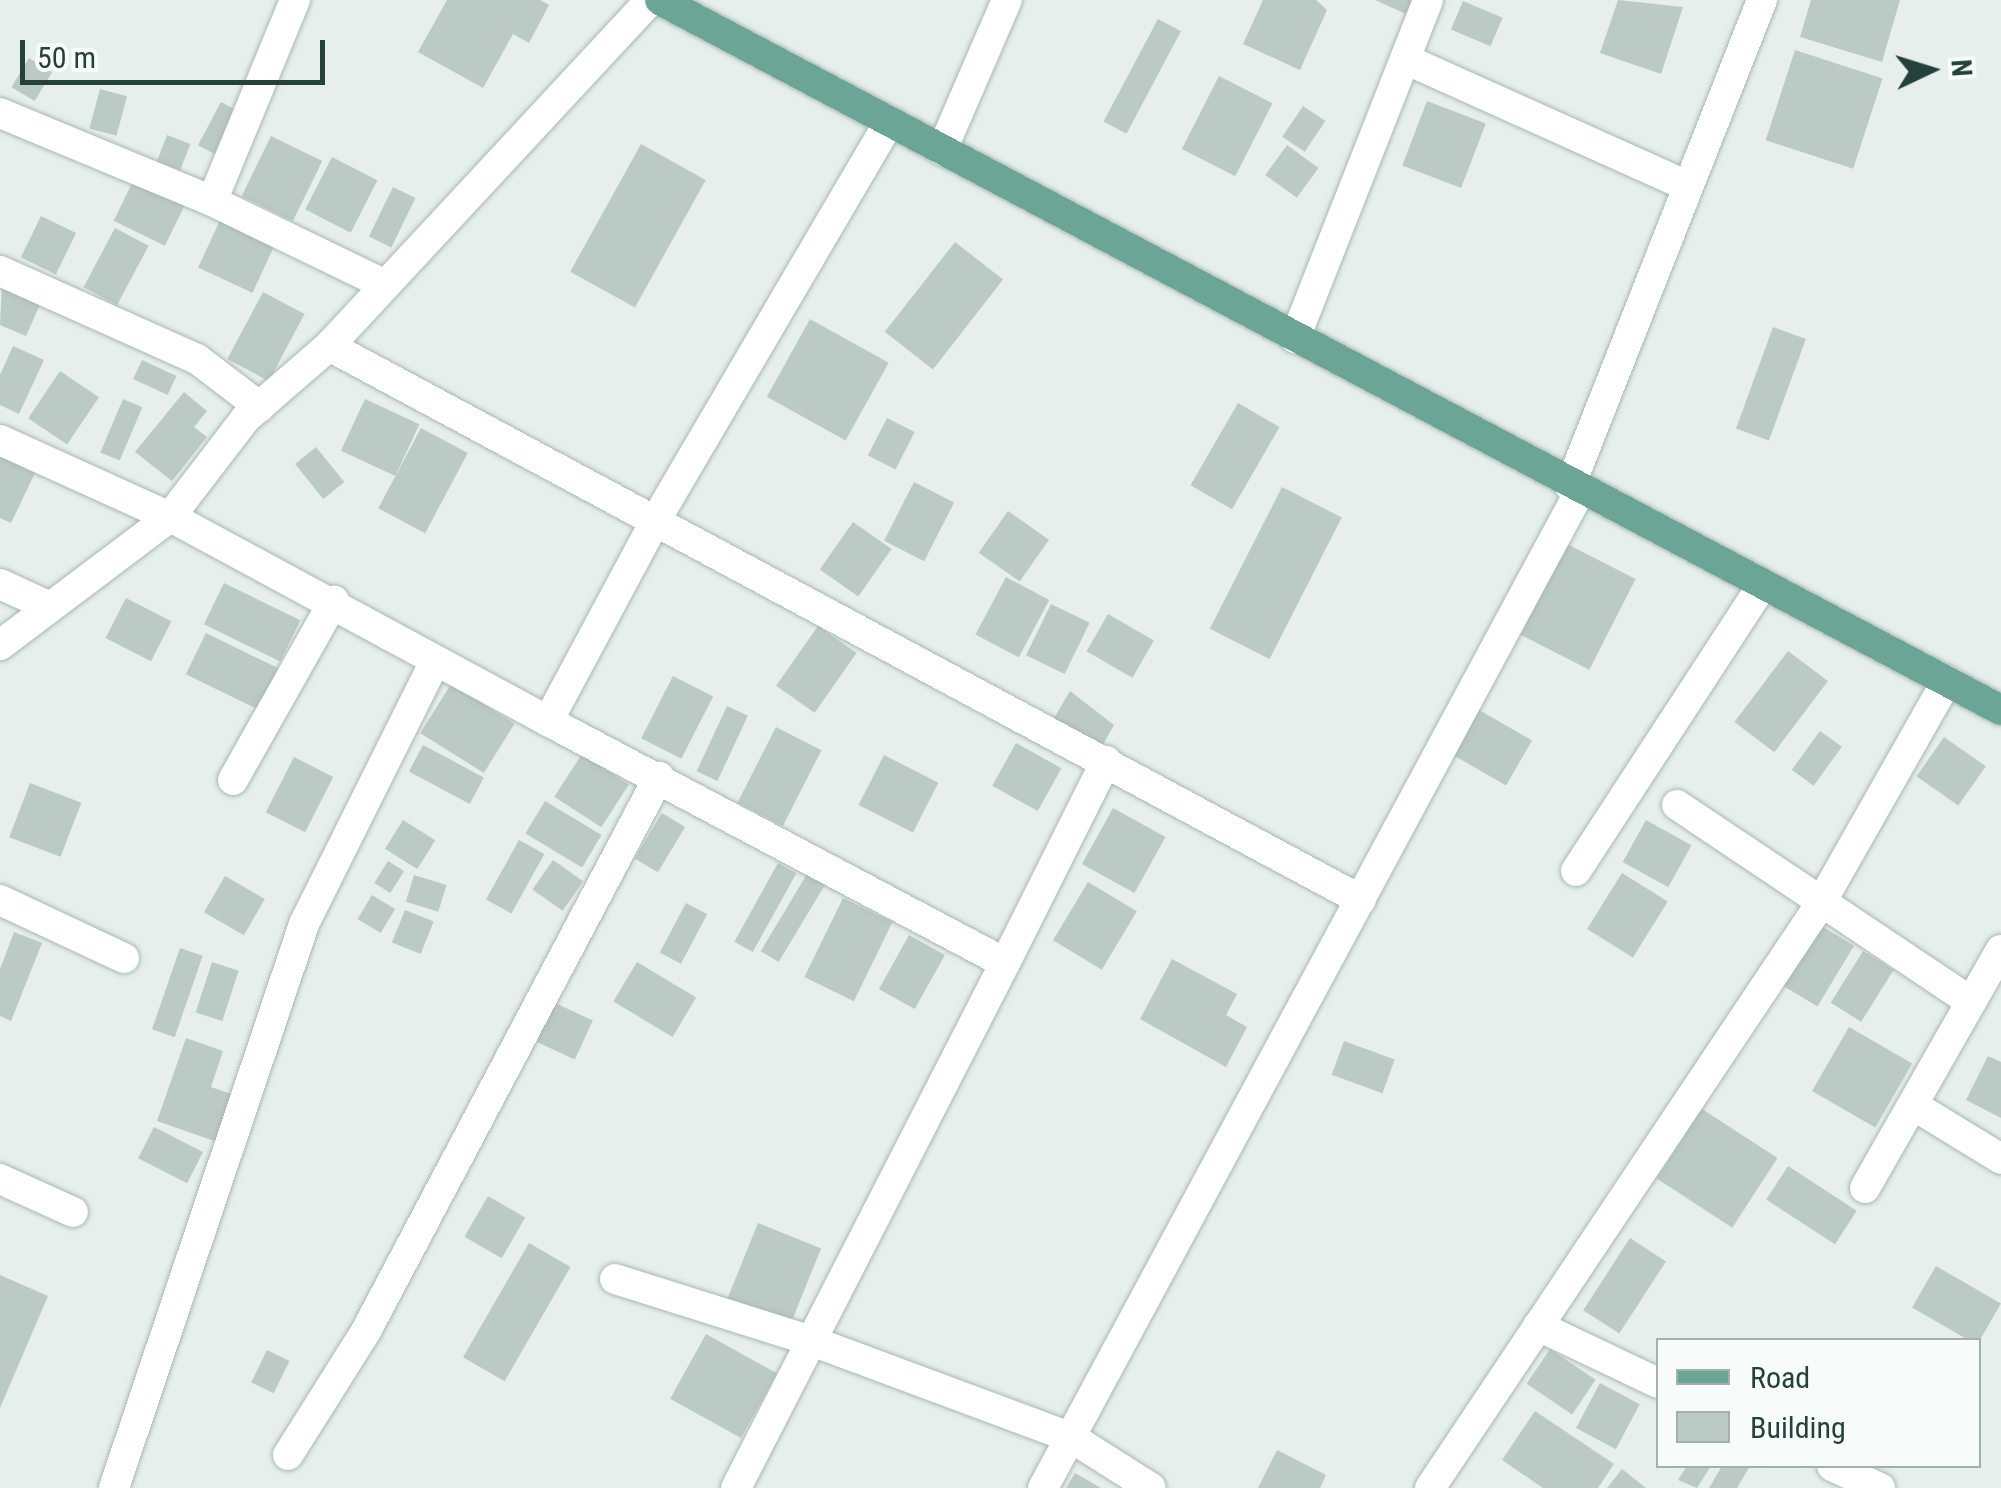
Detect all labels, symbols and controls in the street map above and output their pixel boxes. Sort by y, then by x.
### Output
scale bar [25,20,330,82]
north arrow [1881,20,1981,120]
text: 50 m [37,40,96,75]
text: N [1944,58,1978,78]
legend [1656,1338,1981,1468]
text: Road [1750,1360,1810,1395]
text: Building [1750,1410,1846,1445]

